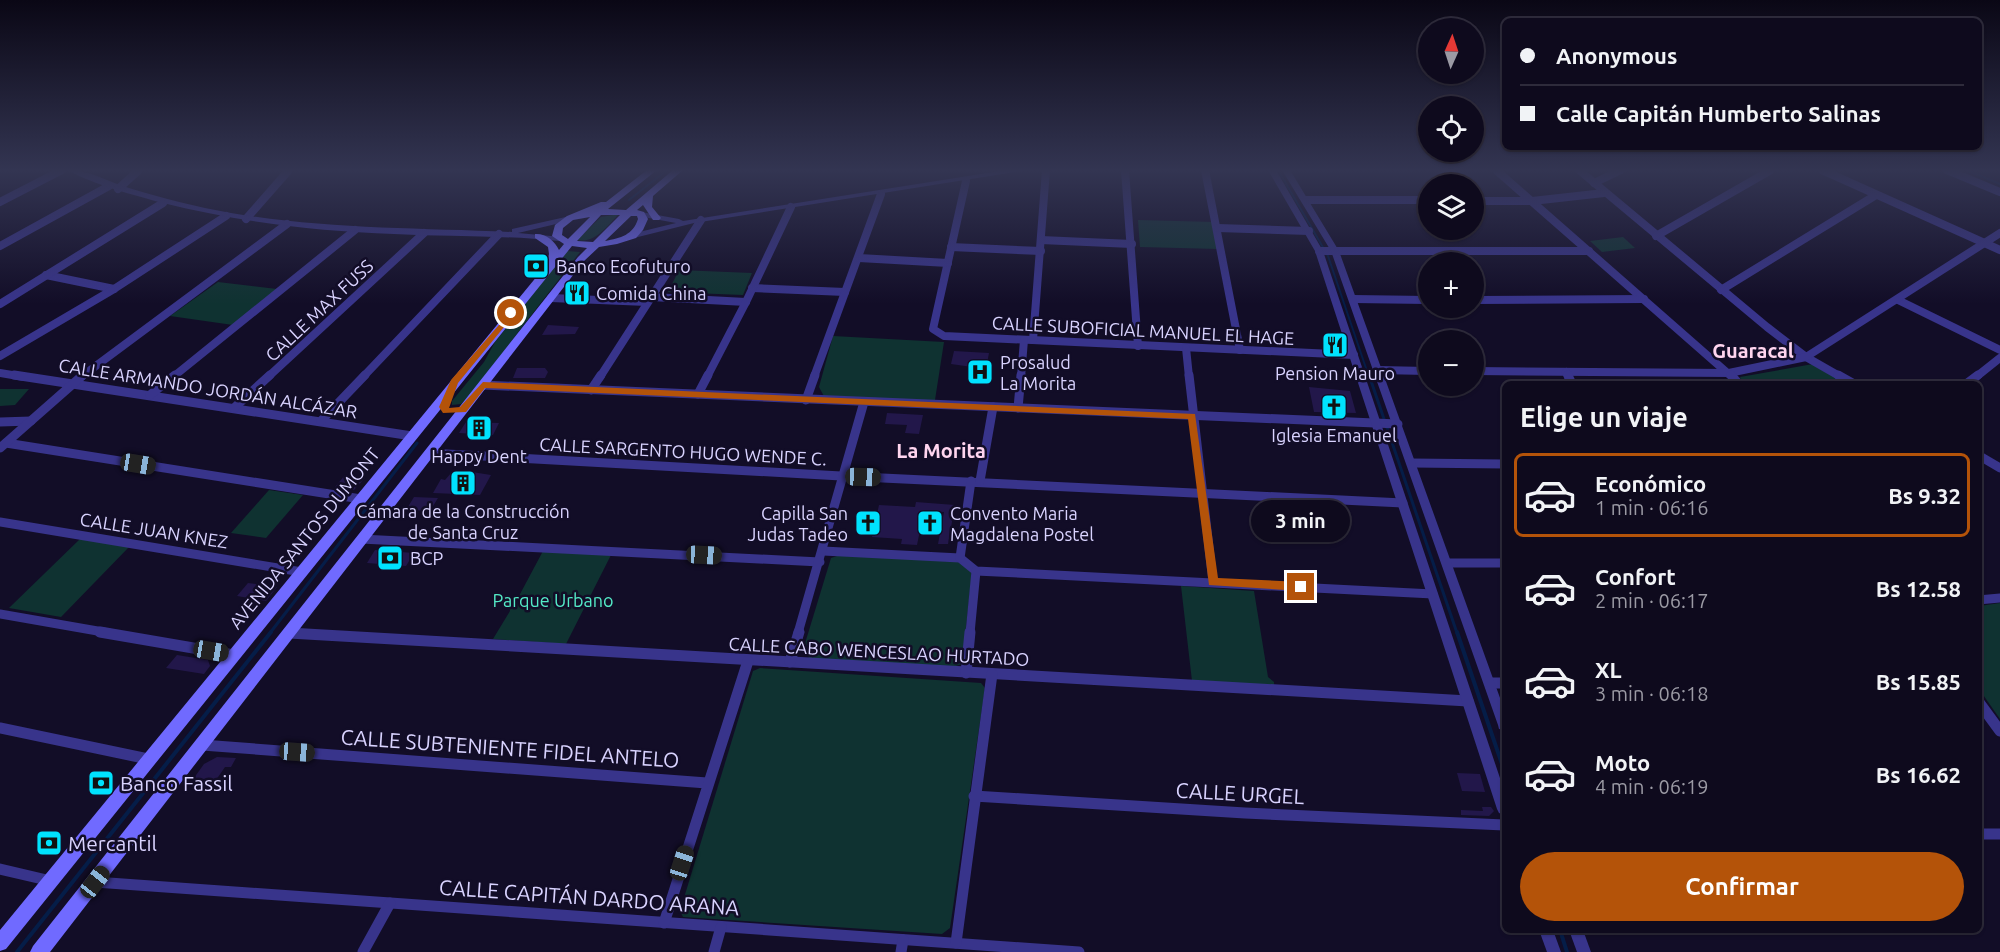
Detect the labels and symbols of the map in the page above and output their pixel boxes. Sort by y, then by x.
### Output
north arrow [1418,18,1484,84]
bank icon: Banco Ecofuturo [521,251,551,281]
street label: CALLE MAX FUSS [261,255,377,365]
place label: Banco Ecofuturo [556,256,691,276]
restaurant icon: Comida China [562,278,592,308]
place label: Comida China [596,283,707,303]
route start [497,299,524,326]
street label: CALLE SUBOFICIAL MANUEL EL HAGE [991,312,1295,348]
restaurant icon: Pension Mauro [1320,330,1350,360]
district label: Guaracal [1712,339,1794,362]
place label: Prosalud La Morita [1000,352,1076,393]
street label: CALLE ARMANDO JORDÁN ALCÁZAR [57,354,359,422]
hospital icon: Prosalud La Morita [965,357,995,387]
place label: Pension Mauro [1275,363,1395,383]
church icon: Iglesia Emanuel [1319,392,1349,422]
building icon: Happy Dent [464,413,494,443]
place label: Iglesia Emanuel [1271,425,1397,445]
street label: CALLE SARGENTO HUGO WENDE C. [539,433,827,469]
district label: La Morita [896,439,986,462]
street label: AVENIDA SANTOS DUMONT [225,444,383,632]
place label: Happy Dent [431,446,527,466]
car [119,452,157,476]
car [845,467,881,487]
building icon: Cámara de la Construcción de Santa Cruz [448,468,478,498]
callout: 3 min [1252,500,1350,542]
place label: Cámara de la Construcción de Santa Cruz [356,501,570,542]
place label: Capilla San Judas Tadeo [748,503,848,544]
place label: Convento Maria Magdalena Postel [950,503,1094,544]
street label: CALLE JUAN KNEZ [79,508,229,552]
church icon: Capilla San Judas Tadeo [853,508,883,538]
church icon: Convento Maria Magdalena Postel [915,508,945,538]
bank icon: BCP [375,543,405,573]
car [686,545,722,565]
place label: BCP [410,548,443,568]
route end [1287,573,1314,600]
park label: Parque Urbano [492,590,614,610]
street label: CALLE CABO WENCESLAO HURTADO [728,633,1030,669]
car [192,639,230,663]
street label: CALLE SUBTENIENTE FIDEL ANTELO [340,724,680,772]
car [278,742,316,762]
bank icon: Banco Fassil [86,768,116,798]
place label: Banco Fassil [120,771,233,795]
street label: CALLE URGEL [1175,778,1305,808]
bank icon: Mercantil [34,828,64,858]
place label: Mercantil [68,831,157,855]
car [668,843,696,883]
car [77,862,113,902]
street label: CALLE CAPITÁN DARDO ARANA [438,875,740,919]

